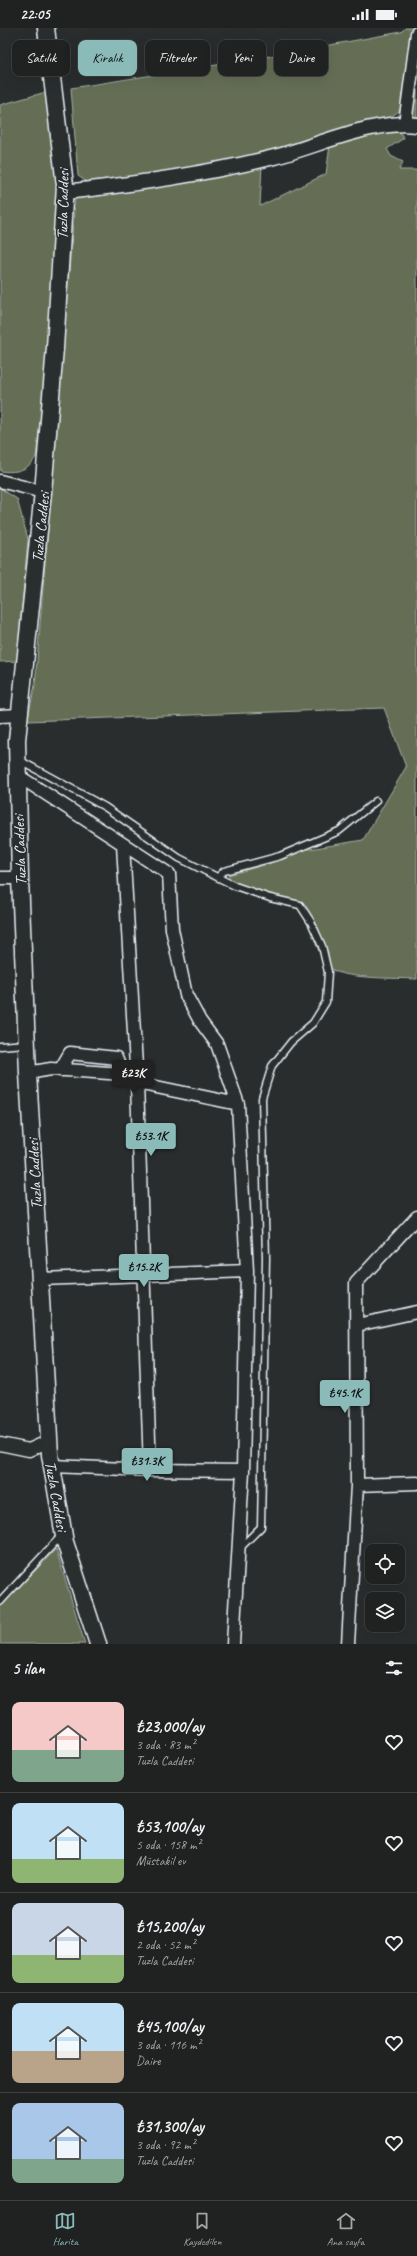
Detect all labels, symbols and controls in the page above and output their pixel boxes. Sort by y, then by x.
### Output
text: 22:05 [20,5,50,24]
chip: Satılık [12,40,70,76]
chip: Kiralık [78,40,137,76]
chip: Filtreler [145,40,210,76]
chip: Yeni [218,40,266,76]
chip: Daire [274,40,328,76]
street label: Tuzla Caddesi [52,166,74,240]
street label: Tuzla Caddesi [27,489,55,563]
street label: Tuzla Caddesi [9,812,31,886]
pin: ₺23K [109,1060,157,1094]
text: ₺23K [121,1065,145,1081]
pin: ₺53.1K [118,1123,184,1157]
text: ₺53.1K [135,1128,167,1144]
street label: Tuzla Caddesi [23,1136,47,1210]
pin: ₺15.2K [111,1254,177,1288]
text: ₺15.2K [128,1259,160,1275]
pin: ₺45.1K [312,1380,378,1414]
text: ₺45.1K [329,1385,361,1401]
pin: ₺31.3K [114,1448,180,1482]
text: ₺31.3K [131,1453,163,1469]
street label: Tuzla Caddesi [40,1460,72,1535]
map controls [365,1544,405,1632]
button: locate [365,1544,405,1584]
button: layers [365,1592,405,1632]
icon: filters [383,1657,405,1679]
text: 5 ilan [12,1658,45,1679]
text: ₺23,000/ay [136,1716,204,1737]
icon: home [44,1718,92,1766]
icon: heart [383,1731,405,1753]
text: 3 oda · 83 m² [136,1737,195,1753]
text: Tuzla Caddesi [136,1753,194,1769]
text: ₺53,100/ay [136,1816,204,1837]
icon: home [44,1819,92,1867]
icon: heart [383,1832,405,1854]
text: 5 oda · 158 m² [136,1837,201,1853]
text: Müstakil ev [136,1853,186,1869]
text: ₺15,200/ay [136,1916,204,1937]
icon: home [44,1919,92,1967]
icon: heart [383,1932,405,1954]
text: 2 oda · 52 m² [136,1937,195,1953]
text: Tuzla Caddesi [136,1953,194,1969]
text: ₺45,100/ay [136,2016,204,2037]
icon: home [44,2019,92,2067]
icon: heart [383,2032,405,2054]
text: 3 oda · 116 m² [136,2037,201,2053]
text: Daire [136,2053,161,2069]
text: ₺31,300/ay [136,2116,204,2137]
icon: home [44,2119,92,2167]
icon: heart [383,2132,405,2154]
text: 3 oda · 92 m² [136,2137,195,2153]
text: Tuzla Caddesi [136,2153,194,2169]
tab: Harita [53,2210,78,2248]
tab: Kaydedilen [183,2210,221,2248]
tab: Ana sayfa [327,2210,364,2248]

